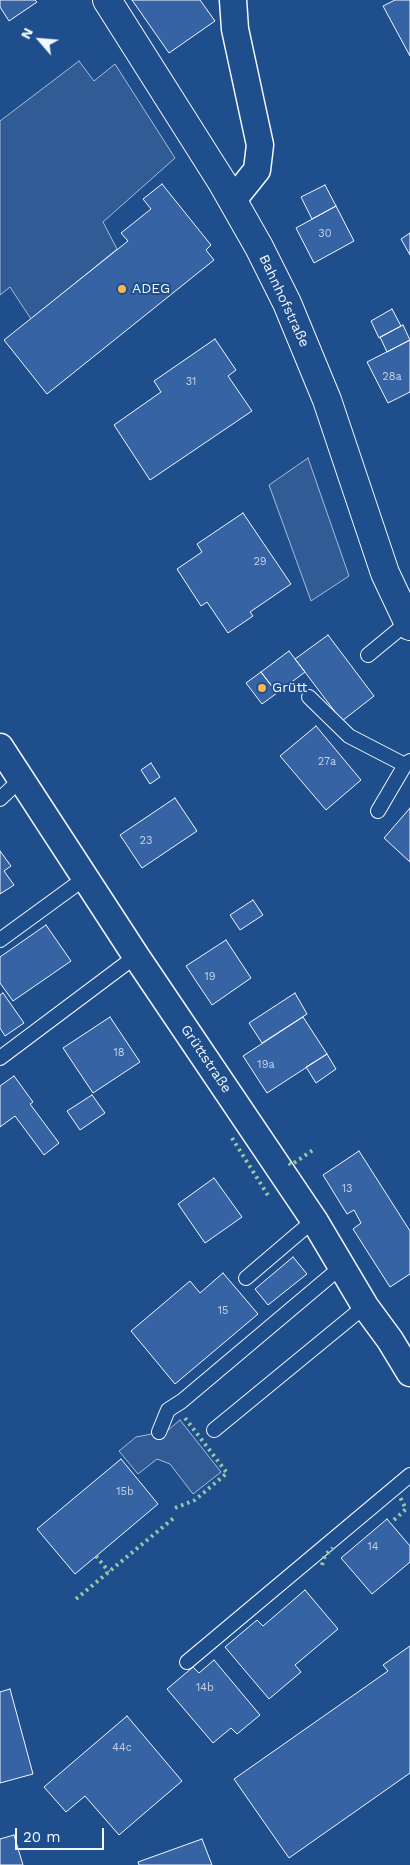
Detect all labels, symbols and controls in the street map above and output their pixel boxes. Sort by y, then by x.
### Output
north arrow [15,15,65,65]
text: N [17,25,36,41]
house number: 30 [318,227,332,241]
street label: Bahnhofstraße [255,252,313,350]
place label: ADEG [132,281,170,297]
marker: ADEG [116,283,128,295]
house number: 28a [382,370,402,384]
house number: 31 [186,375,196,389]
house number: 29 [253,555,267,569]
place label: Grütt [272,680,307,696]
marker: Grütt [256,682,268,694]
house number: 27a [318,755,336,769]
house number: 23 [140,834,152,848]
house number: 19 [204,970,216,984]
street label: Grüttstraße [177,1022,235,1096]
house number: 18 [113,1046,125,1060]
house number: 19a [257,1058,275,1072]
house number: 13 [342,1182,352,1196]
house number: 15 [218,1304,228,1318]
house number: 15b [116,1485,134,1499]
house number: 14 [367,1540,379,1554]
house number: 14b [196,1681,214,1695]
house number: 44c [112,1741,132,1755]
scale bar [18,1818,106,1850]
text: 20 m [23,1828,61,1846]

